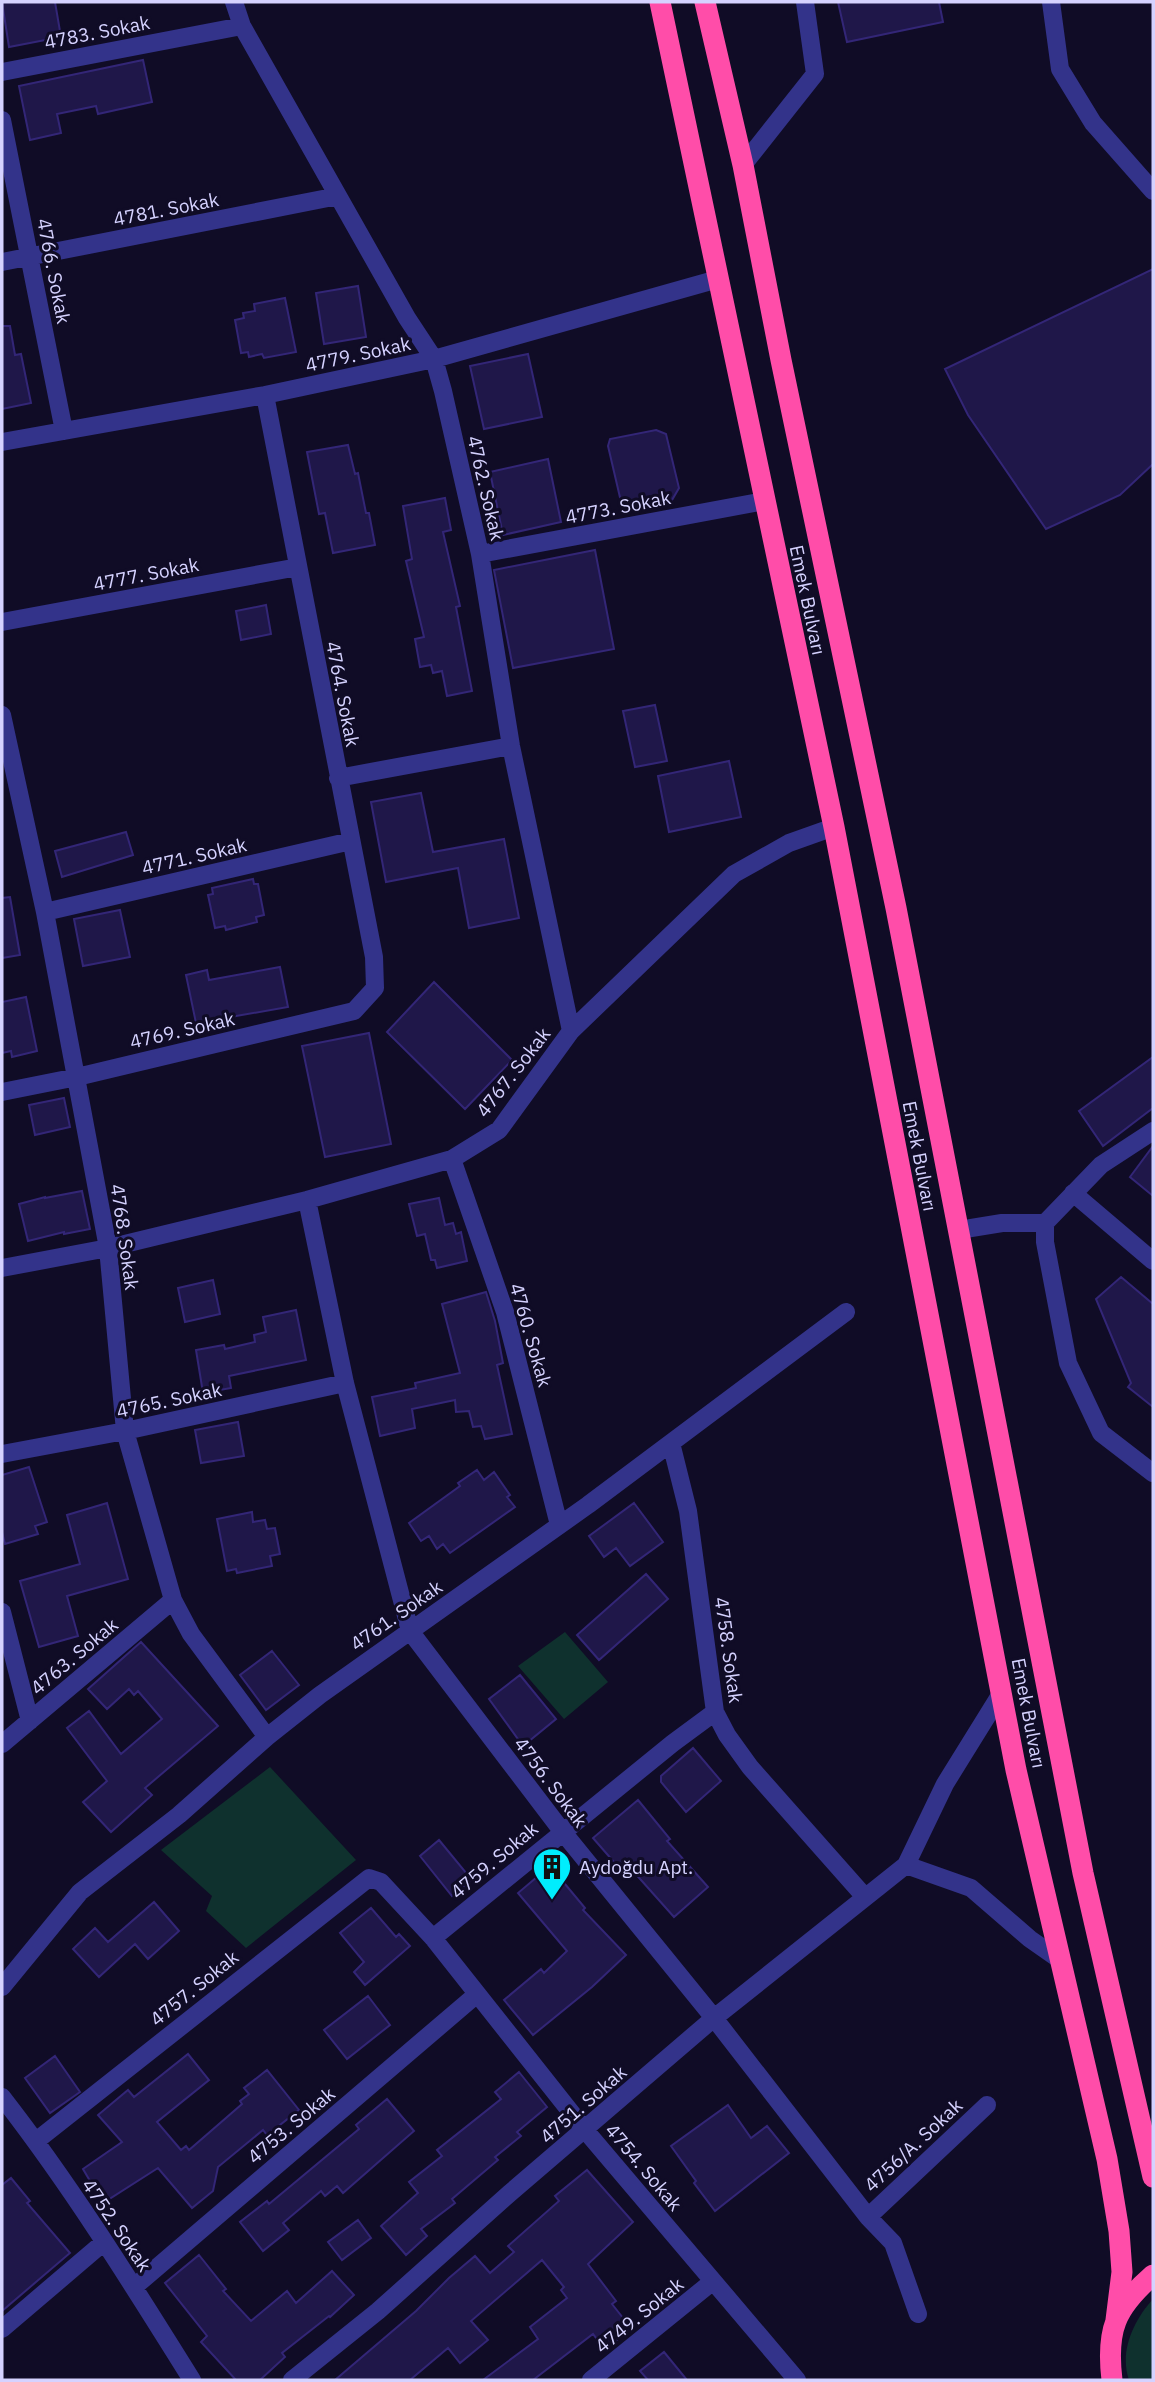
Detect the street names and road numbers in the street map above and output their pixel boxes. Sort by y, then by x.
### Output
street label: 4783. Sokak [42,10,152,54]
street label: 4781. Sokak [111,187,221,231]
street label: 4766. Sokak [32,216,76,326]
street label: 4779. Sokak [303,331,413,377]
street label: 4762. Sokak [462,433,510,543]
street label: 4773. Sokak [563,485,673,529]
street label: Emek Bulvarı [785,543,831,657]
street label: 4777. Sokak [91,552,201,596]
street label: 4764. Sokak [321,639,365,749]
street label: 4771. Sokak [139,832,249,880]
street label: 4769. Sokak [127,1006,237,1054]
street label: 4767. Sokak [471,1022,555,1122]
street label: Emek Bulvarı [898,1099,942,1213]
street label: 4768. Sokak [106,1182,144,1292]
street label: 4760. Sokak [505,1280,557,1390]
street label: 4765. Sokak [114,1377,224,1423]
street label: 4761. Sokak [345,1574,447,1656]
street label: 4758. Sokak [710,1595,748,1705]
street label: 4763. Sokak [25,1612,123,1700]
street label: Emek Bulvarı [1007,1656,1051,1770]
street label: 4756. Sokak [509,1732,593,1832]
street label: 4759. Sokak [445,1816,543,1904]
street label: 4757. Sokak [145,1945,243,2031]
street label: 4751. Sokak [535,2060,631,2148]
street label: 4753. Sokak [242,2081,340,2169]
street label: 4756/A. Sokak [859,2093,967,2197]
street label: 4754. Sokak [600,2118,688,2216]
street label: 4752. Sokak [77,2174,157,2276]
street label: 4749. Sokak [590,2272,688,2358]

